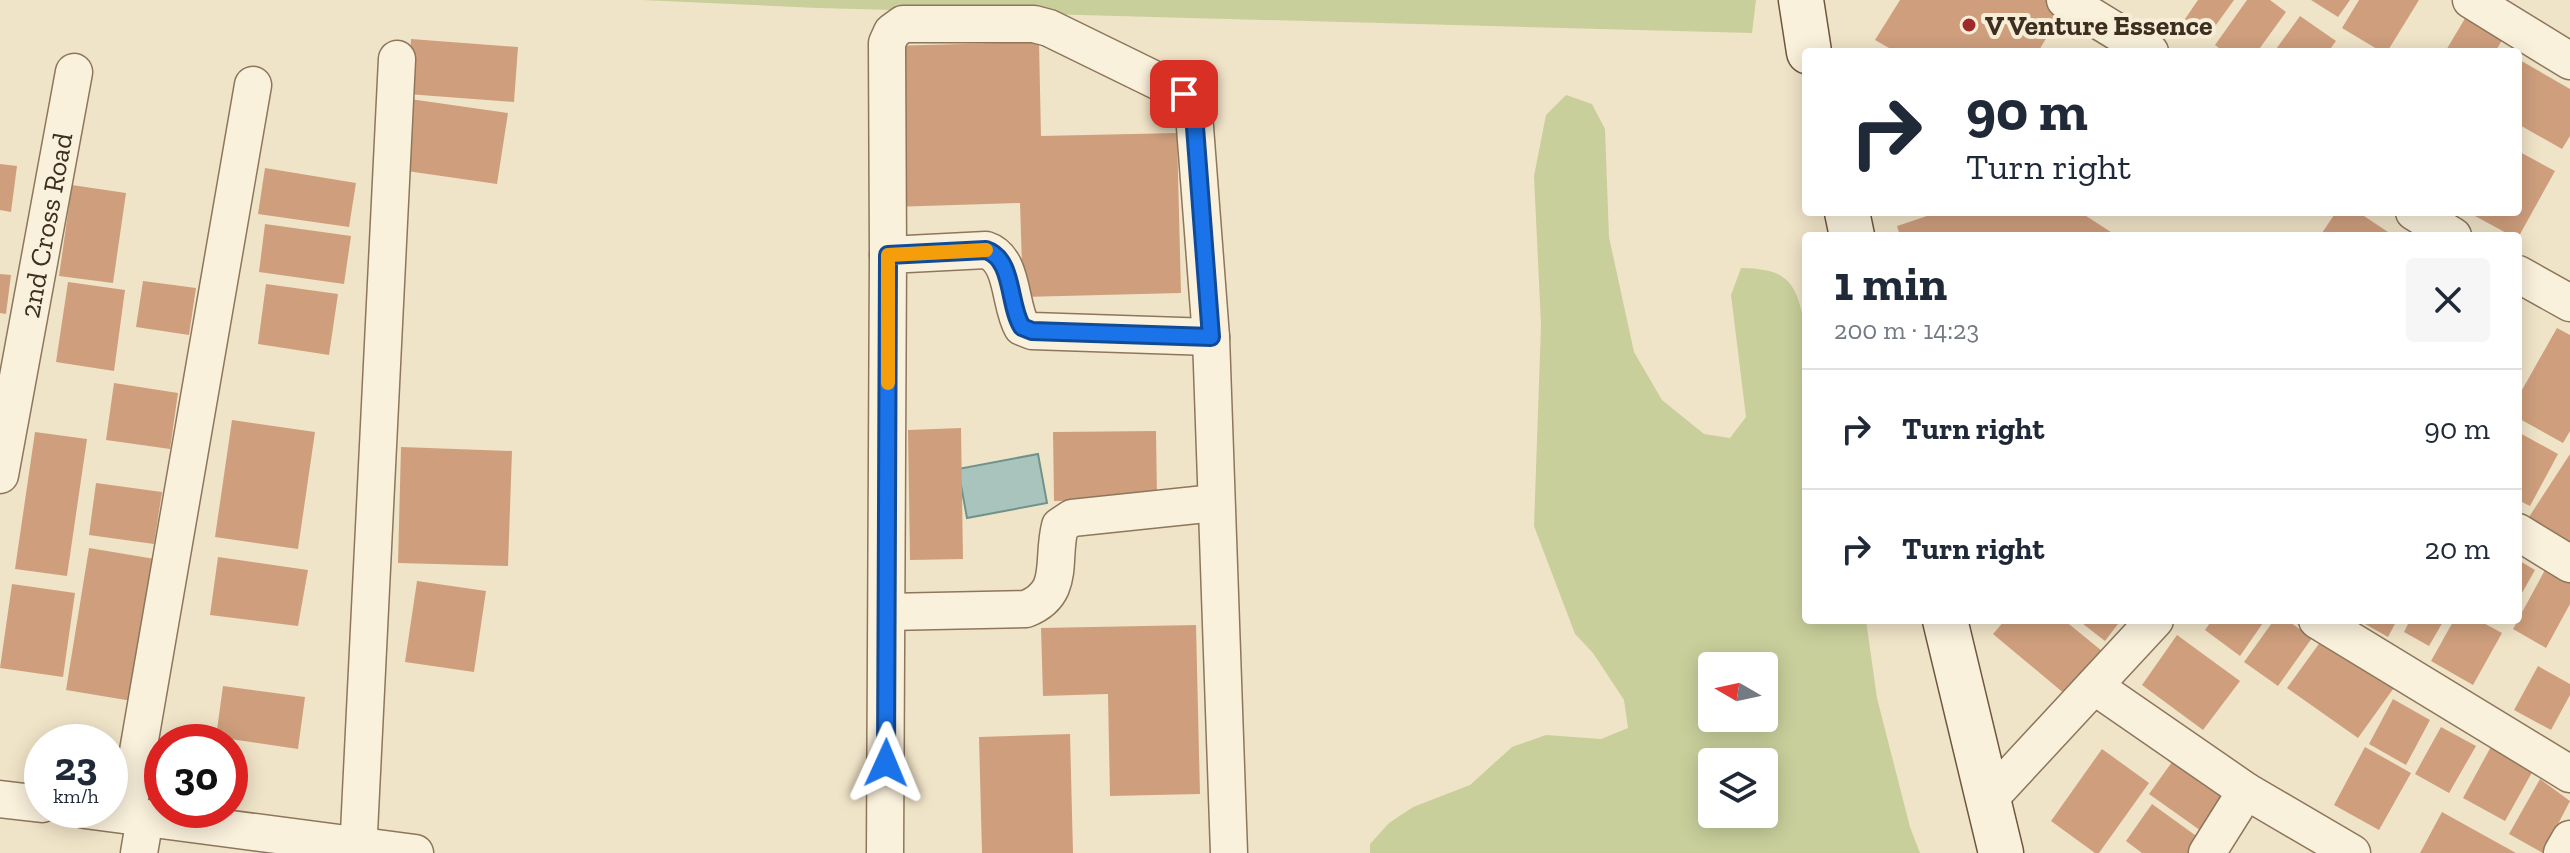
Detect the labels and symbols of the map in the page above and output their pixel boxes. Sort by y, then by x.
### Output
place label: V Venture Essence [1985,9,2213,42]
marker: V Venture Essence [1960,16,1978,34]
pin [1150,60,1218,128]
street label: 2nd Cross Road [13,130,79,320]
north arrow [1698,652,1778,732]
position arrow [844,721,928,805]
speed limit sign: 30 [144,724,248,828]

